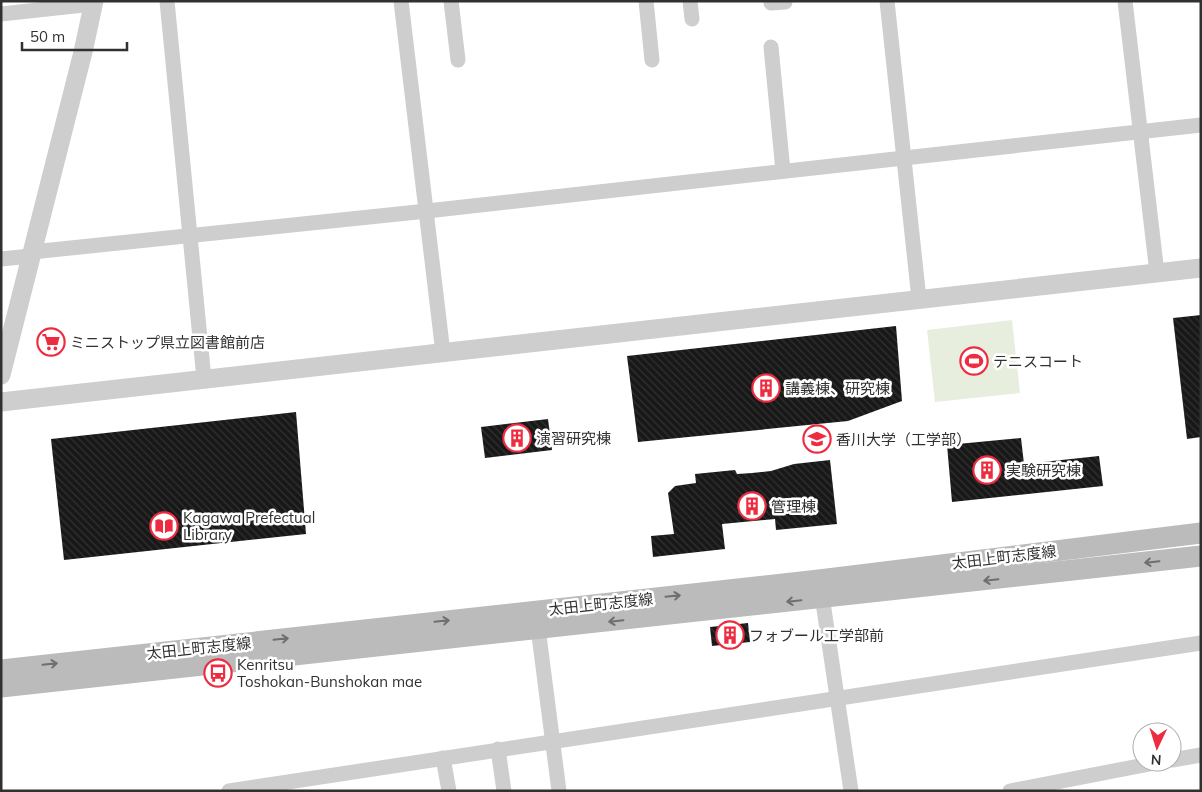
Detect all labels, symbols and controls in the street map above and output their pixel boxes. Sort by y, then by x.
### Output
scale bar [22,20,128,52]
text: 50 m [30,27,65,46]
supermarket icon: ミニストップ県立図書館前店 [36,327,66,357]
place label: ミニストップ県立図書館前店 [70,333,265,352]
sports icon: テニスコート [959,346,989,376]
place label: テニスコート [993,352,1083,371]
building icon: 講義棟、研究棟 [751,373,781,403]
place label: 講義棟、研究棟 [785,379,890,398]
building icon: 演習研究棟 [502,423,532,453]
school or university icon: 香川大学（工学部） [802,424,832,454]
place label: 演習研究棟 [536,429,611,448]
place label: 香川大学（工学部） [836,430,971,449]
building icon: 実験研究棟 [972,455,1002,485]
place label: 実験研究棟 [1006,461,1081,480]
building icon: 管理棟 [737,491,767,521]
place label: 管理棟 [771,497,816,516]
place label: Kagawa Prefectual Library [183,508,315,544]
library icon: Kagawa Prefectual Library [149,511,179,541]
street label: 太田上町志度線 [951,541,1057,573]
one-way arrow [1145,557,1161,567]
one-way arrow [983,575,999,585]
street label: 太田上町志度線 [548,589,654,619]
one-way arrow [665,591,681,601]
one-way arrow [787,596,803,606]
one-way arrow [434,616,450,626]
one-way arrow [608,616,624,626]
building icon: フォブール工学部前 [715,620,745,650]
place label: フォブール工学部前 [749,626,884,645]
street label: 太田上町志度線 [146,633,252,663]
one-way arrow [273,634,289,644]
place label: Kenritsu Toshokan-Bunshokan mae [237,655,422,691]
bus stop icon: Kenritsu Toshokan-Bunshokan mae [203,658,233,688]
one-way arrow [41,659,57,669]
north arrow [1132,722,1182,772]
text: N [1150,751,1162,769]

